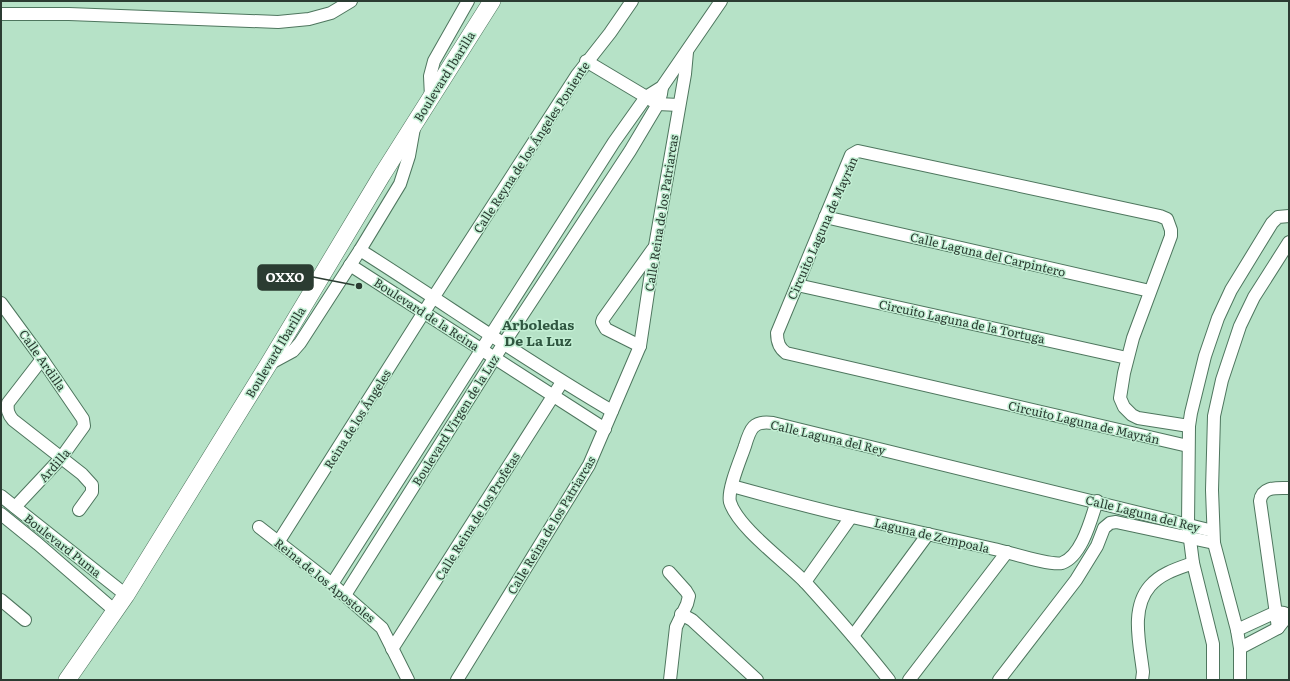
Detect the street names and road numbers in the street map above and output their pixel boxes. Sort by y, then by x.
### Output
street label: Boulevard Ibarilla [409,27,479,125]
street label: Calle Reyna de los Ángeles Poniente [469,58,593,236]
street label: Calle Reina de los Patriarcas [640,133,682,293]
street label: Circuito Laguna de Mayrán [782,154,862,302]
street label: Calle Laguna del Carpintero [909,227,1067,281]
street label: Boulevard de la Reina [371,273,484,355]
street label: Circuito Laguna de la Tortuga [877,295,1047,348]
street label: Boulevard Ibarilla [241,302,310,401]
street label: Calle Ardilla [15,326,71,395]
street label: Boulevard Virgen de la Luz [407,351,503,489]
street label: Reina de los Ángeles [319,365,395,472]
street label: Circuito Laguna de Mayrán [1006,396,1162,448]
street label: Calle Laguna del Rey [769,415,887,459]
street label: Ardilla [34,444,74,486]
street label: Calle Reina de los Profetas [430,448,524,584]
street label: Calle Reina de los Patriarcas [503,452,600,598]
street label: Calle Laguna del Rey [1084,490,1202,536]
street label: Boulevard Puma [20,509,106,581]
street label: Laguna de Zempoala [872,513,992,557]
street label: Reina de los Apostoles [271,534,380,627]

